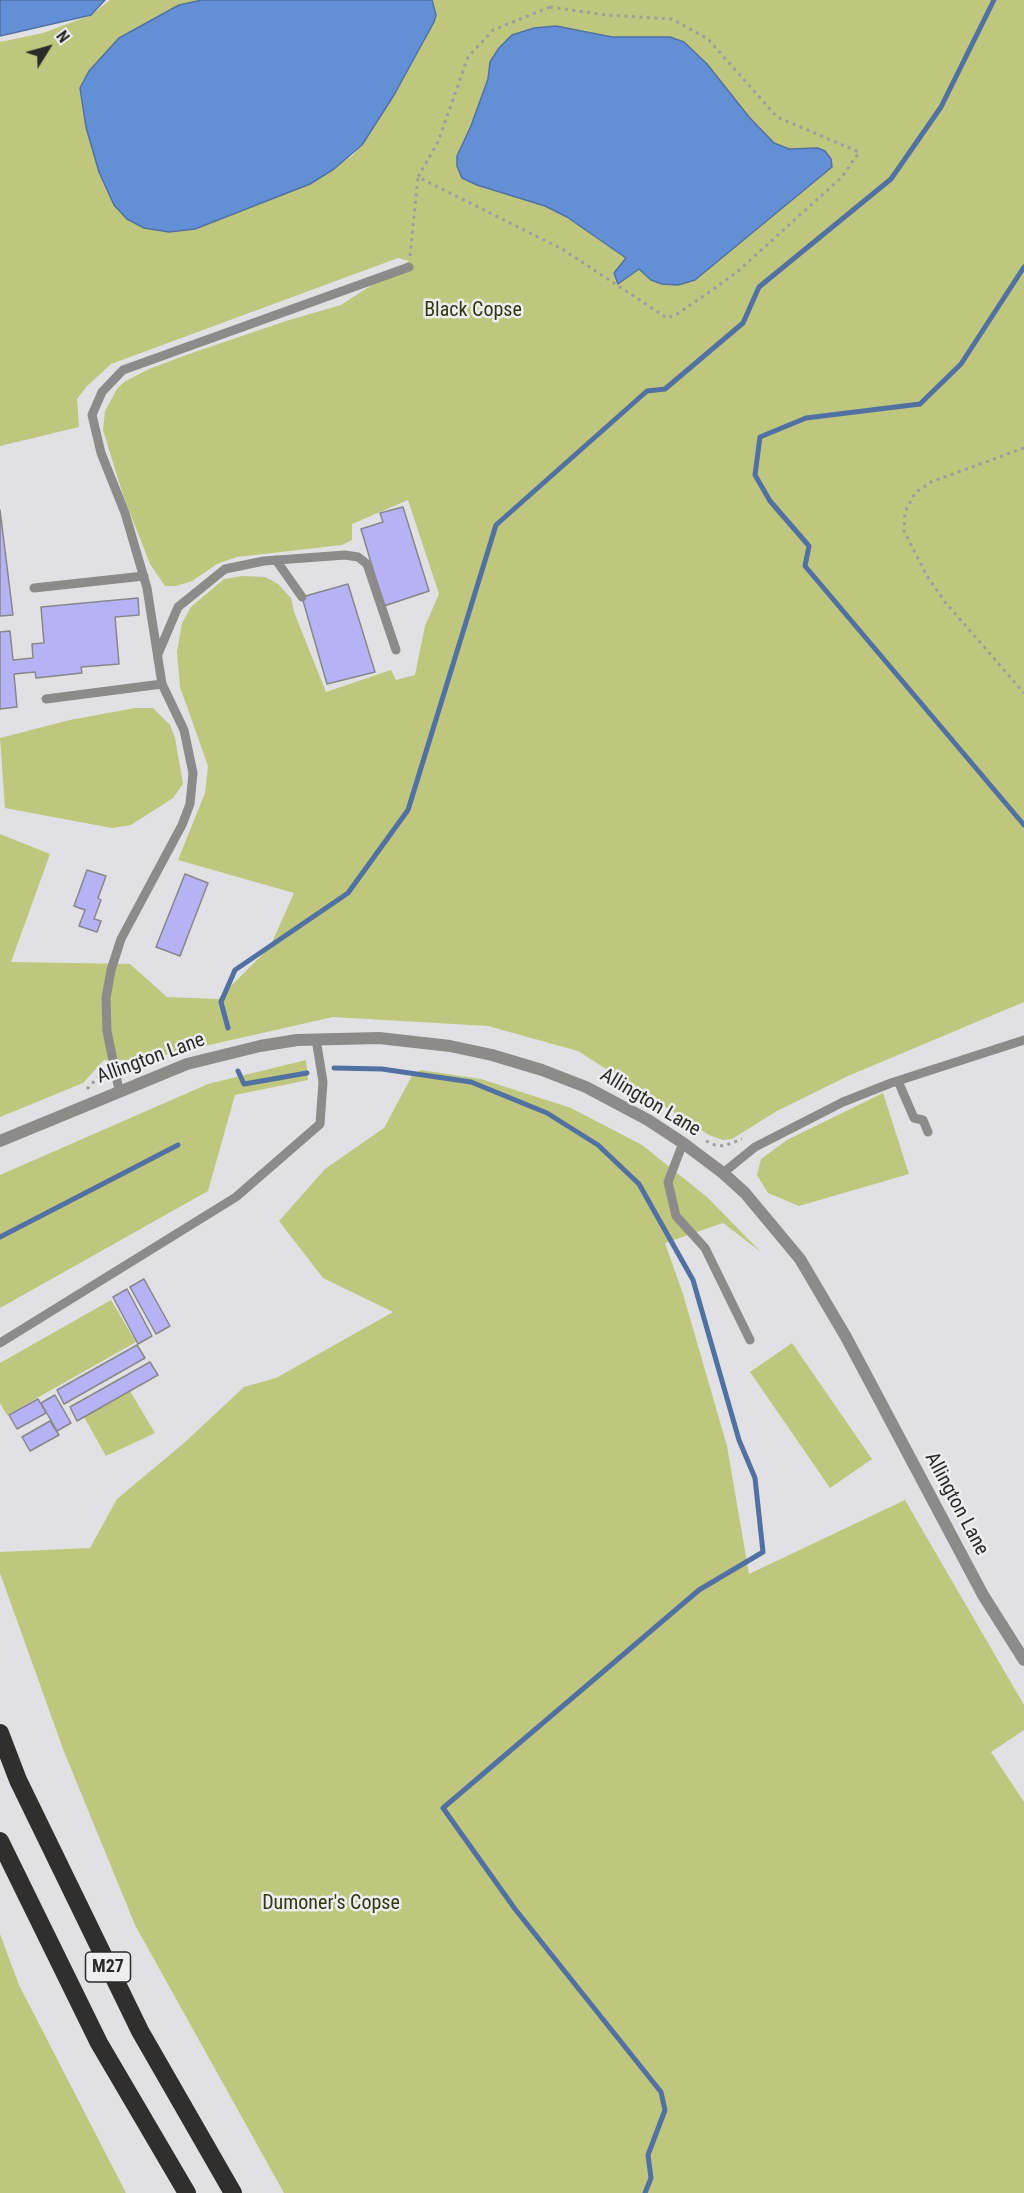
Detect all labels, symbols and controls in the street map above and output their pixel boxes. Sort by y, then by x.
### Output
north arrow [18,18,78,78]
text: N [52,27,73,46]
park label: Black Copse [424,299,522,323]
street label: Allington Lane [94,1028,208,1090]
street label: Allington Lane [595,1064,705,1142]
street label: Allington Lane [919,1448,993,1560]
park label: Dumoner's Copse [262,1892,400,1916]
road number: M27 [86,1952,130,1982]

